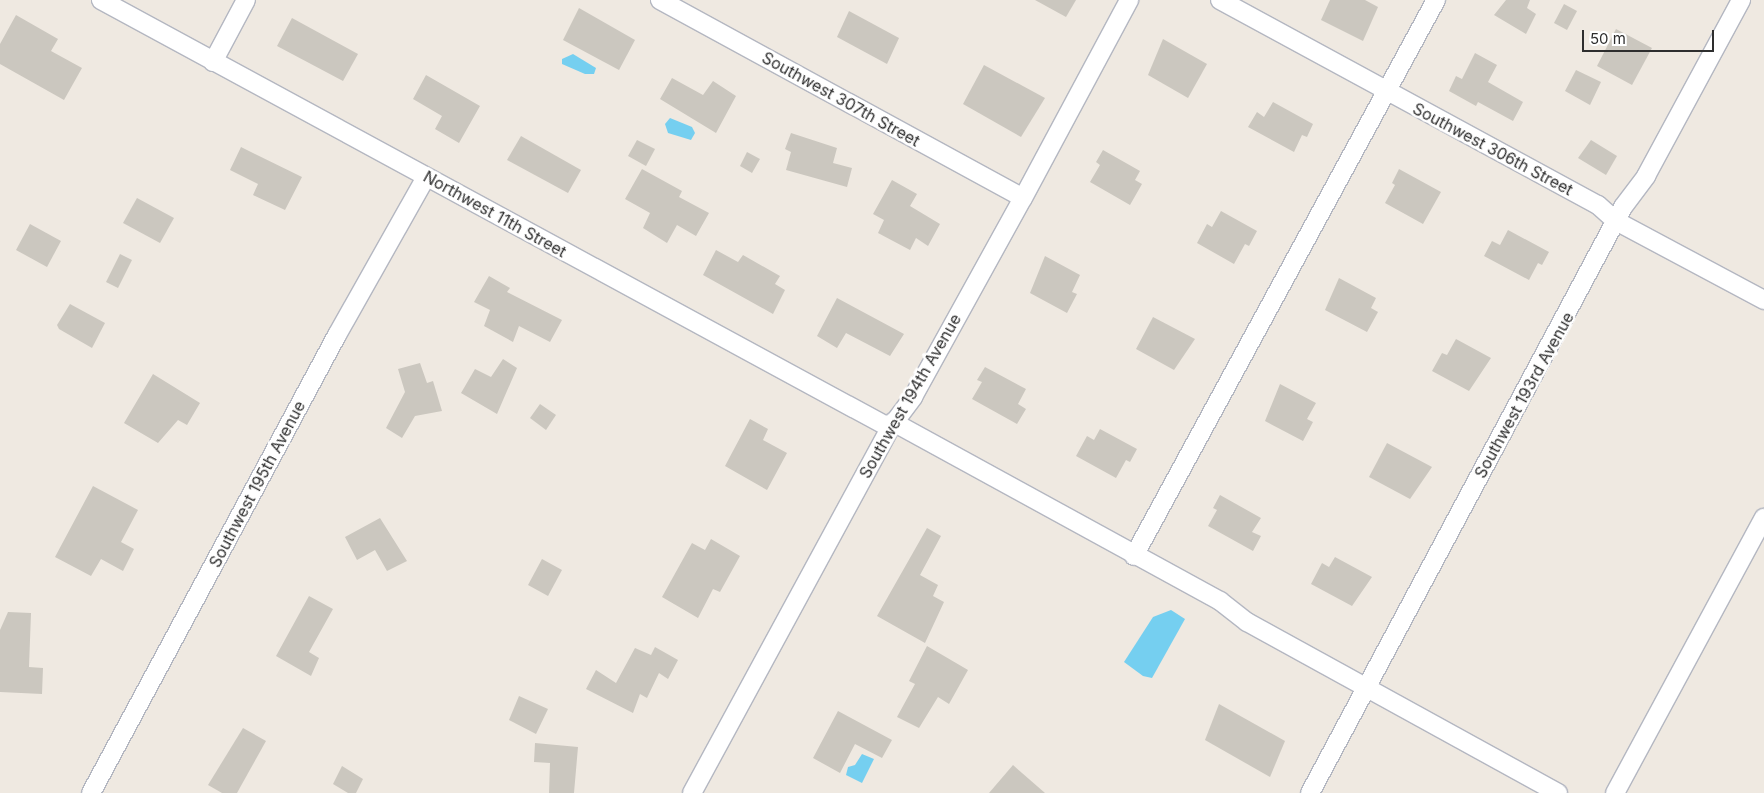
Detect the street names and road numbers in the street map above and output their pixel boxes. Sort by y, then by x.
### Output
street label: Southwest 307th Street [759,48,923,150]
street label: Southwest 306th Street [1410,99,1576,199]
street label: Northwest 11th Street [420,167,570,261]
street label: Southwest 193rd Avenue [1470,309,1578,481]
street label: Southwest 194th Avenue [855,310,965,482]
street label: Southwest 195th Avenue [205,397,309,571]

